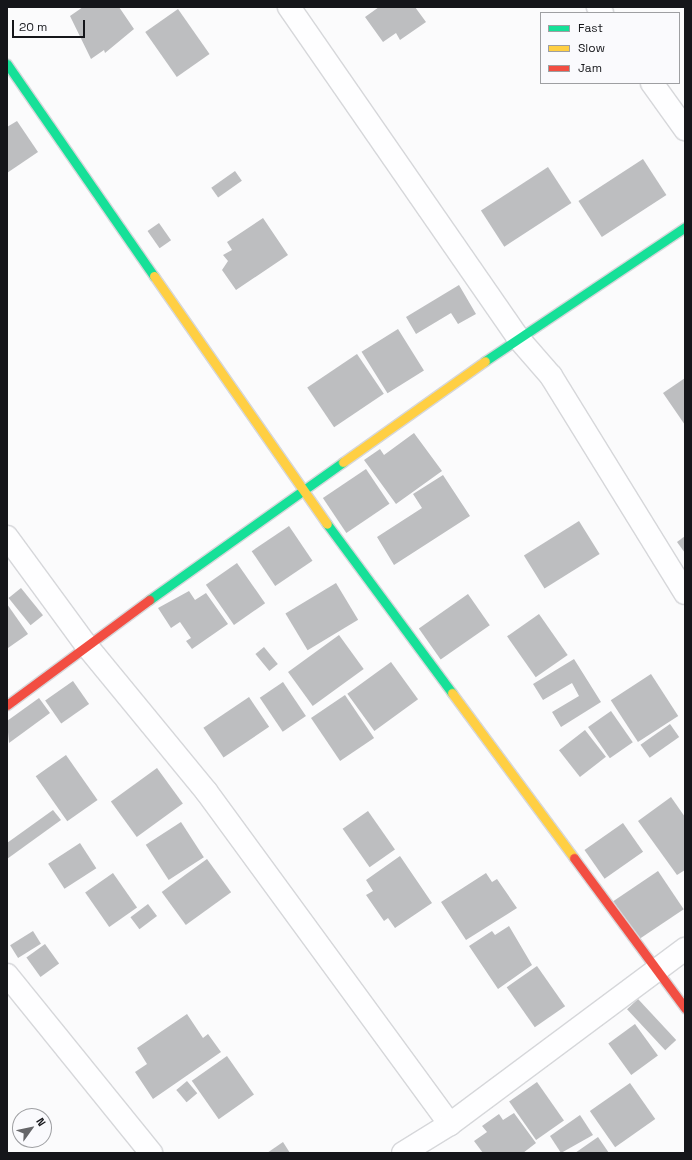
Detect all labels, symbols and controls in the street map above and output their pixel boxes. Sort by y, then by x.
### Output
scale bar [14,12,87,38]
legend [540,12,680,84]
text: 20 m [19,19,47,35]
text: Fast [578,20,603,36]
text: Slow [578,40,605,56]
text: Jam [578,60,602,76]
north arrow [12,1108,52,1148]
text: N [33,1115,49,1129]

